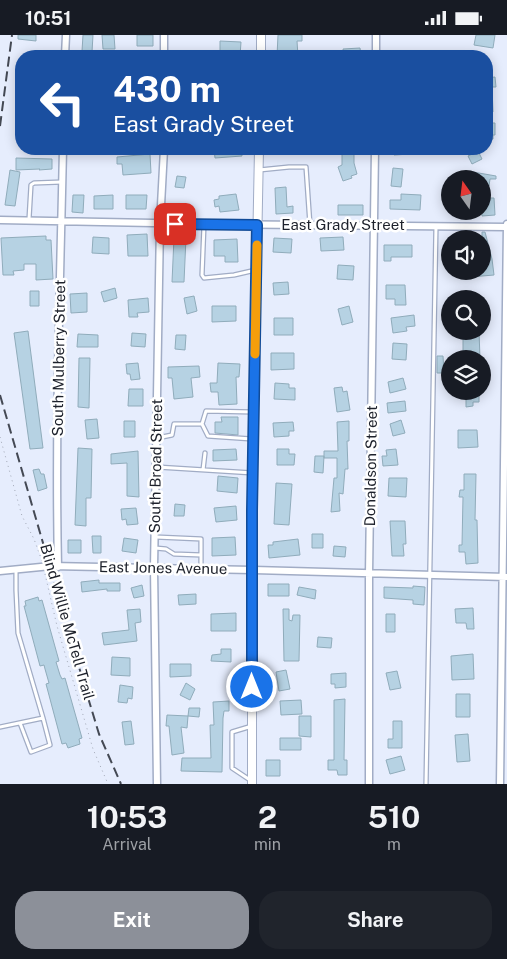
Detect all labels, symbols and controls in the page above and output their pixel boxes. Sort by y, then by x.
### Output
text: 10:51 [25,7,71,29]
text: 430 m [113,69,221,110]
icon: left [30,70,95,135]
text: East Grady Street [113,111,294,137]
north arrow [441,170,491,220]
map controls [441,170,491,400]
pin [154,203,196,245]
icon: arrive [161,210,189,238]
street label: East Grady Street [281,216,405,233]
button: sound [441,230,491,280]
street label: South Mulberry Street [49,279,68,436]
button: search [441,290,491,340]
button: layers [441,350,491,400]
street label: South Broad Street [146,399,165,533]
street label: Donaldson Street [361,405,380,527]
street label: Blind Willie McTell Trail [37,542,98,702]
street label: East Jones Avenue [99,558,227,577]
position arrow [225,660,277,712]
text: 10:53 [87,799,167,835]
text: 2 [258,799,277,835]
text: 510 [368,799,420,835]
text: Arrival [102,835,152,854]
text: min [254,835,281,854]
text: m [387,835,401,854]
button: Exit [15,891,249,949]
button: Share [259,891,492,949]

